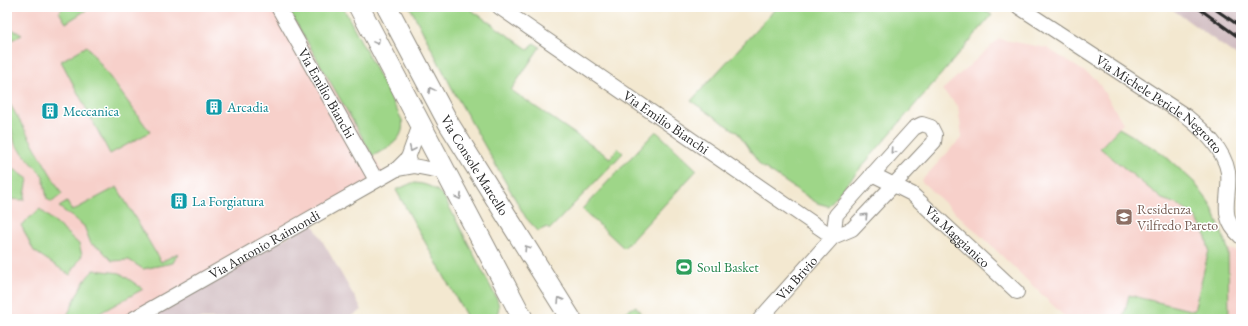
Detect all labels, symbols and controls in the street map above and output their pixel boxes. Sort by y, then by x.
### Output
one-way arrow [372,37,380,45]
street label: Via Emilio Bianchi [294,45,360,142]
street label: Via Michele Pericle Negrotto [1092,51,1227,156]
street label: Via Emilio Bianchi [620,86,713,158]
one-way arrow [428,87,436,94]
building icon: Arcadia [204,97,224,117]
place label: Arcadia [226,98,269,116]
building icon: Meccanica [40,101,60,121]
place label: Meccanica [63,102,119,120]
street label: Via Console Marcello [437,112,513,219]
one-way arrow [409,145,417,153]
one-way arrow [891,146,898,153]
building icon: La Forgiatura [169,191,189,211]
place label: La Forgiatura [192,192,264,210]
one-way arrow [454,193,461,200]
place label: Residenza Vilfredo Pareto [1137,200,1218,234]
street label: Via Maggianico [921,201,994,272]
street label: Via Antonio Raimondi [206,205,323,283]
school or university icon: Residenza Vilfredo Pareto [1114,207,1134,227]
one-way arrow [860,213,868,221]
one-way arrow [525,245,532,252]
street label: Via Brivio [772,252,821,304]
sports icon: Soul Basket [674,257,694,277]
place label: Soul Basket [697,258,759,276]
one-way arrow [557,297,564,304]

